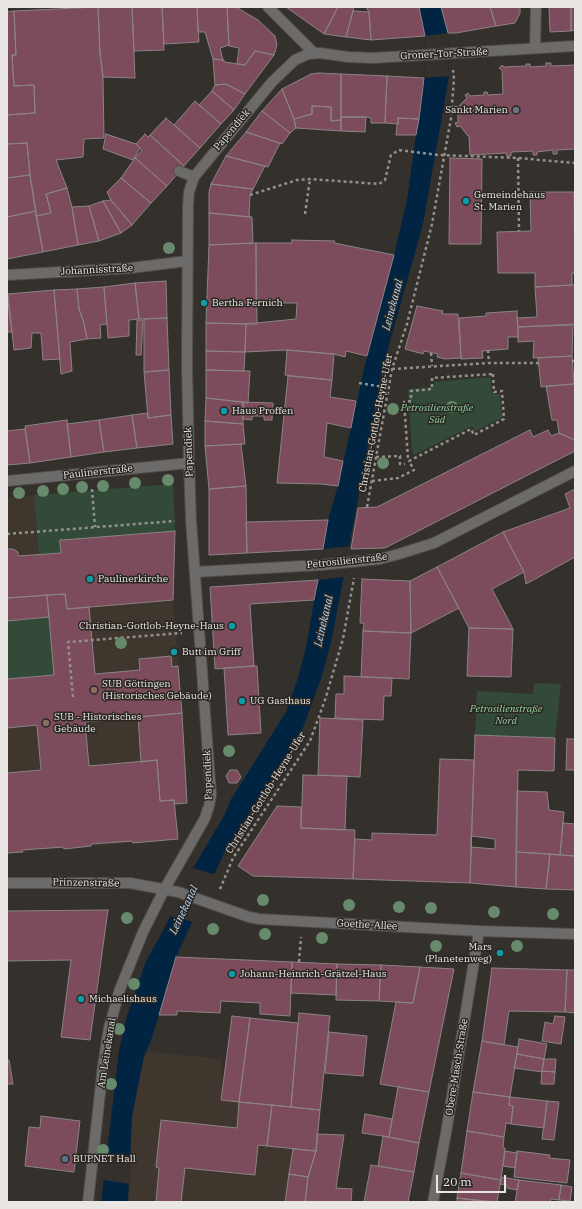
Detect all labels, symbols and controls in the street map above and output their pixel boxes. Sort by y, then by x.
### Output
street label: Groner-Tor-Straße [400,46,488,62]
place label: Sankt Marien [445,104,508,116]
marker: Sankt Marien [511,105,521,115]
street label: Papendiek [211,107,253,153]
place label: Gemeindehaus St. Marien [474,189,545,212]
marker: Gemeindehaus St. Marien [461,196,471,206]
street label: Johannisstraße [60,262,134,278]
water label: Leinekanal [380,278,406,332]
place label: Bertha Fernich [212,297,283,309]
marker: Bertha Fernich [199,298,209,308]
street label: Christian-Gottlob-Heyne-Ufer [357,353,395,493]
park label: Petrosilienstraße Süd [401,402,473,426]
place label: Haus Proffen [232,405,293,417]
marker: Haus Proffen [219,406,229,416]
street label: Papendiek [182,427,196,477]
street label: Paulinerstraße [63,462,133,482]
street label: Petrosilienstraße [306,551,388,571]
place label: Paulinerkirche [98,573,168,585]
marker: Paulinerkirche [85,574,95,584]
water label: Leinekanal [312,594,336,648]
place label: Christian-Gottlob-Heyne-Haus [79,620,224,632]
marker: Christian-Gottlob-Heyne-Haus [227,621,237,631]
place label: Butt im Griff [182,646,241,658]
marker: Butt im Griff [169,647,179,657]
place label: SUB Göttingen (Historisches Gebäude) [102,678,212,702]
marker: SUB Göttingen (Historisches Gebäude) [89,685,99,695]
place label: UG Gasthaus [250,695,311,707]
marker: UG Gasthaus [237,696,247,706]
park label: Petrosilienstraße Nord [470,703,542,726]
place label: SUB - Historisches Gebäude [54,711,142,734]
marker: SUB - Historisches Gebäude [41,718,51,728]
street label: Christian-Gottlob-Heyne-Ufer [224,730,308,856]
street label: Papendiek [201,750,215,800]
street label: Prinzenstraße [52,876,120,890]
water label: Leinekanal [167,883,201,937]
street label: Goethe-Allee [336,917,398,933]
place label: Mars (Planetenweg) [425,941,492,964]
marker: Mars (Planetenweg) [495,948,505,958]
place label: Johann-Heinrich-Grätzel-Haus [240,968,387,980]
marker: Johann-Heinrich-Grätzel-Haus [227,969,237,979]
place label: Michaelishaus [89,993,157,1005]
marker: Michaelishaus [76,994,86,1004]
street label: Am Leinekanal [96,1017,118,1089]
street label: Obere-Masch-Straße [443,1018,471,1116]
place label: BUPNET Hall [73,1153,136,1165]
marker: BUPNET Hall [60,1154,70,1164]
scale bar [438,1167,508,1193]
text: 20 m [443,1174,472,1189]

